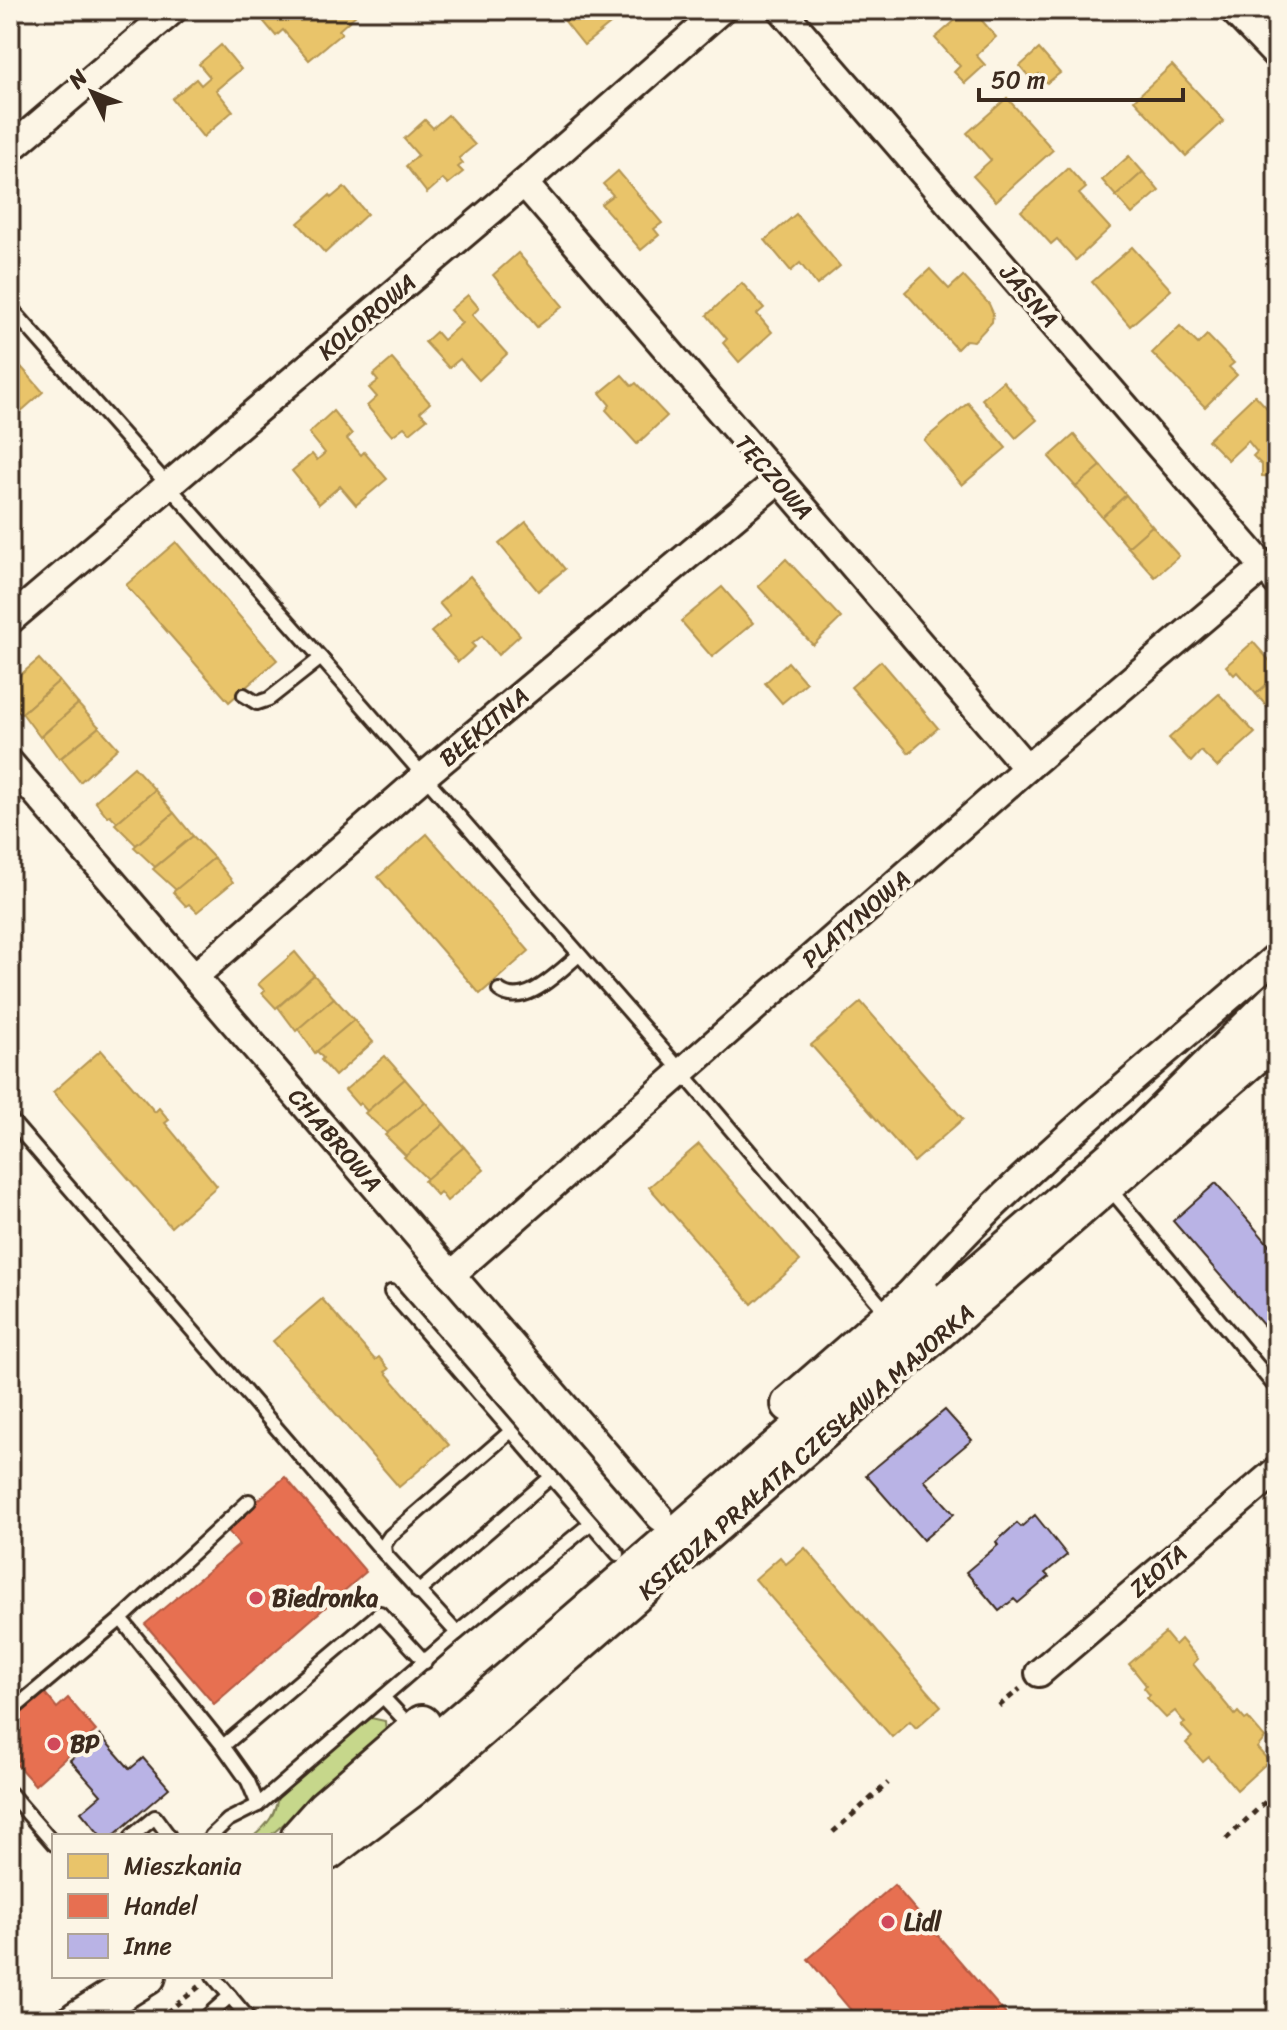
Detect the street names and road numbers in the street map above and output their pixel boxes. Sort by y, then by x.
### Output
street label: JASNA [988,253,1069,338]
street label: KOLOROWA [308,263,426,371]
street label: TĘCZOWA [724,424,824,530]
street label: BŁĘKITNA [429,676,539,778]
street label: PLATYNOWA [792,859,920,979]
street label: CHABROWA [277,1078,393,1202]
street label: KSIĘDZA PRAŁATA CZESŁAWA MAJORKA [628,1293,984,1611]
street label: ZŁOTA [1119,1534,1197,1608]

